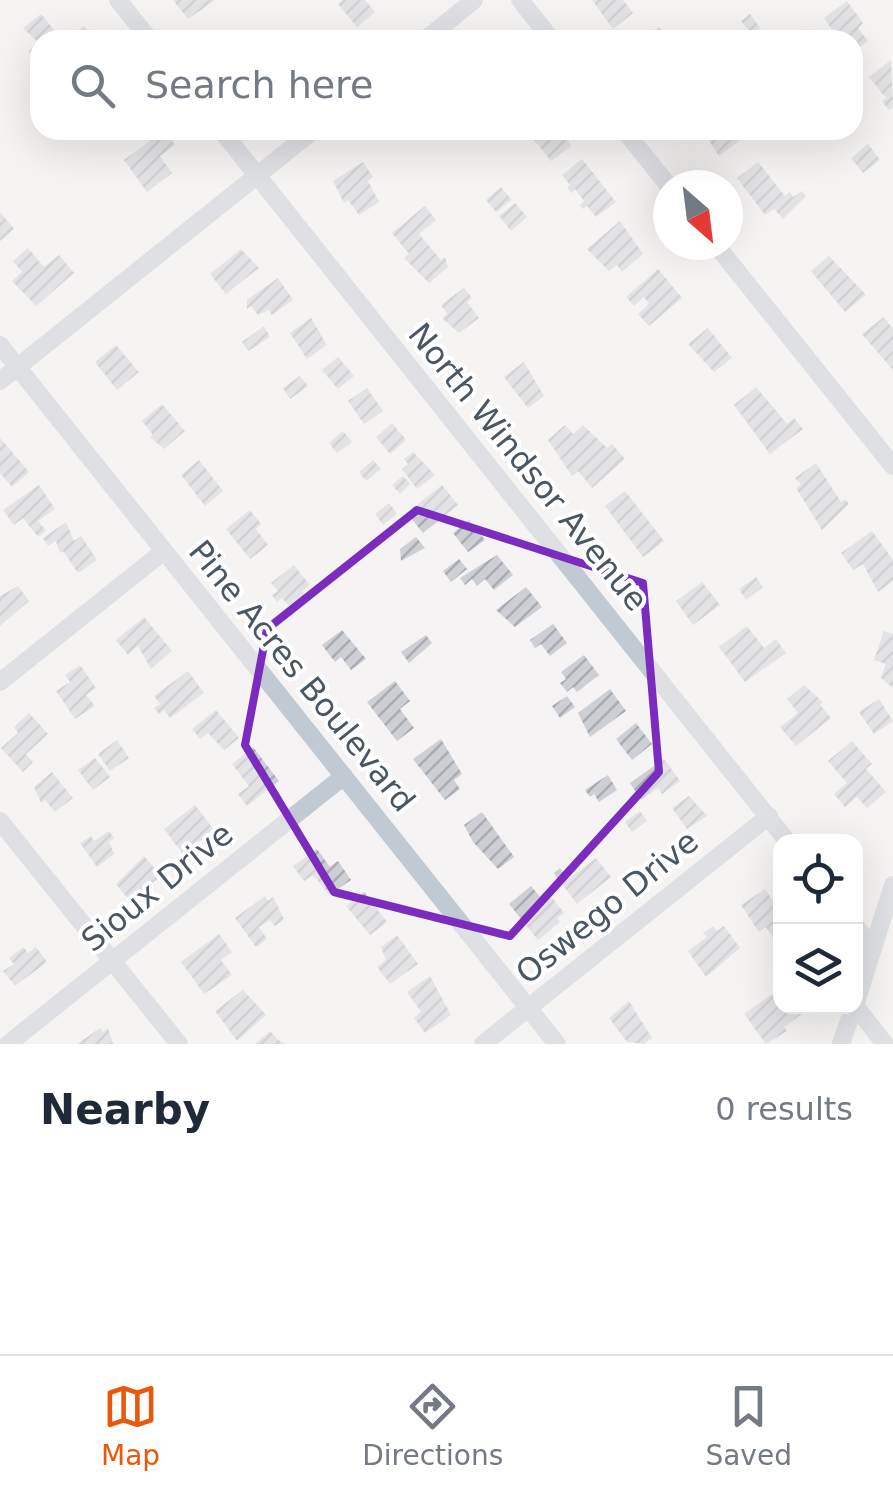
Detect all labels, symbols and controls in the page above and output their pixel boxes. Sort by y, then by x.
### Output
search box [30,30,863,140]
icon: search [65,58,120,113]
text: Search here [145,63,373,107]
north arrow [653,170,743,260]
street label: North Windsor Avenue [400,316,656,618]
street label: Pine Acres Boulevard [181,533,423,819]
street label: Sioux Drive [74,814,240,960]
street label: Oswego Drive [508,822,706,992]
map controls [773,834,863,1014]
button: locate [773,834,863,924]
button: layers [773,924,863,1014]
text: Nearby [40,1085,210,1134]
text: 0 results [715,1090,853,1128]
tab: Map [101,1379,160,1472]
tab: Directions [362,1379,503,1472]
tab: Saved [705,1379,792,1472]

